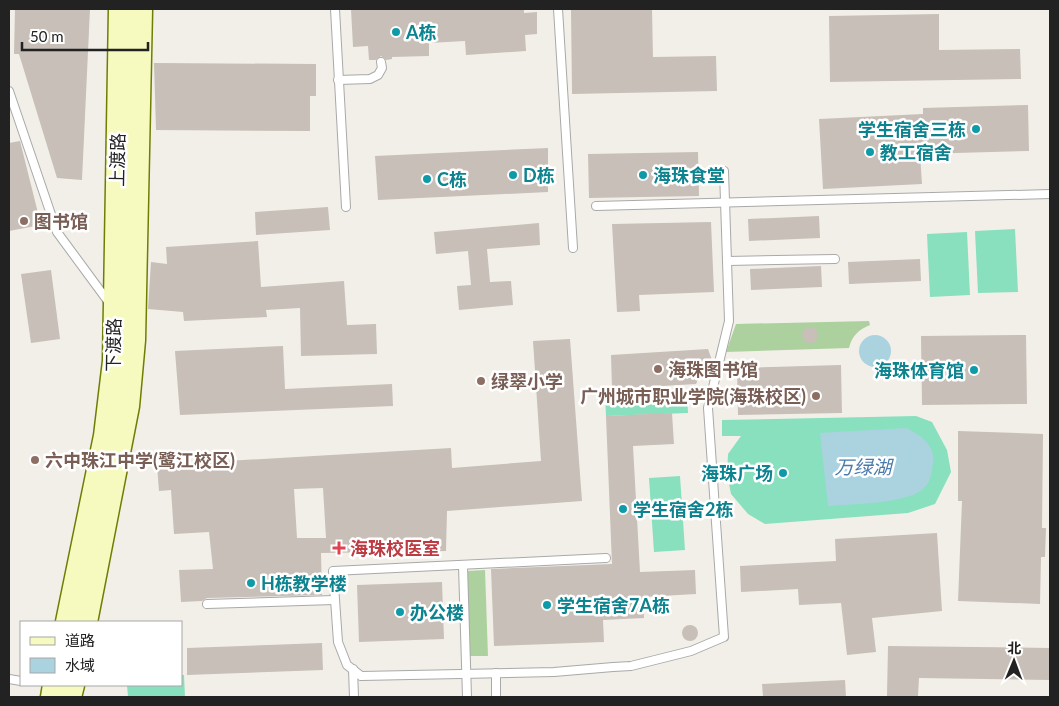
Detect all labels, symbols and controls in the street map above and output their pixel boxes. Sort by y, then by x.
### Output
scale bar [22,20,149,52]
place label: A栋 [405,21,437,43]
marker: A栋 [390,26,402,38]
text: 50 m [30,27,64,45]
place label: 学生宿舍三栋 [858,118,966,140]
marker: 学生宿舍三栋 [970,123,982,135]
street label: 上渡路 [106,133,128,187]
place label: 教工宿舍 [880,141,952,163]
marker: 教工宿舍 [864,146,876,158]
place label: D栋 [523,164,555,186]
place label: 海珠食堂 [653,164,725,186]
place label: C栋 [437,168,467,190]
marker: D栋 [507,169,519,181]
marker: 海珠食堂 [637,169,649,181]
marker: C栋 [421,173,433,185]
place label: 图书馆 [34,210,88,232]
marker: 图书馆 [18,215,30,227]
street label: 下渡路 [102,318,124,372]
place label: 海珠图书馆 [668,358,758,380]
place label: 海珠体育馆 [874,359,964,381]
marker: 海珠图书馆 [652,363,664,375]
marker: 海珠体育馆 [968,364,980,376]
place label: 绿翠小学 [491,370,563,392]
marker: 绿翠小学 [475,375,487,387]
place label: 广州城市职业学院(海珠校区) [580,385,806,407]
marker: 广州城市职业学院(海珠校区) [810,390,822,402]
place label: 六中珠江中学(鹭江校区) [45,449,235,471]
marker: 六中珠江中学(鹭江校区) [29,454,41,466]
water label: 万绿湖 [834,455,894,478]
place label: 海珠广场 [701,462,773,484]
marker: 海珠广场 [777,467,789,479]
place label: 学生宿舍2栋 [633,498,733,520]
marker: 学生宿舍2栋 [617,503,629,515]
place label: 海珠校医室 [350,537,440,559]
marker: 海珠校医室 [332,541,346,555]
place label: H栋教学楼 [261,572,347,594]
marker: H栋教学楼 [245,577,257,589]
place label: 学生宿舍7A栋 [557,594,670,616]
marker: 学生宿舍7A栋 [541,599,553,611]
place label: 办公楼 [410,601,464,623]
marker: 办公楼 [394,606,406,618]
legend [20,621,182,686]
text: 道路 [65,631,95,649]
north arrow [989,636,1039,686]
text: 北 [1007,639,1021,656]
text: 水域 [65,656,95,674]

